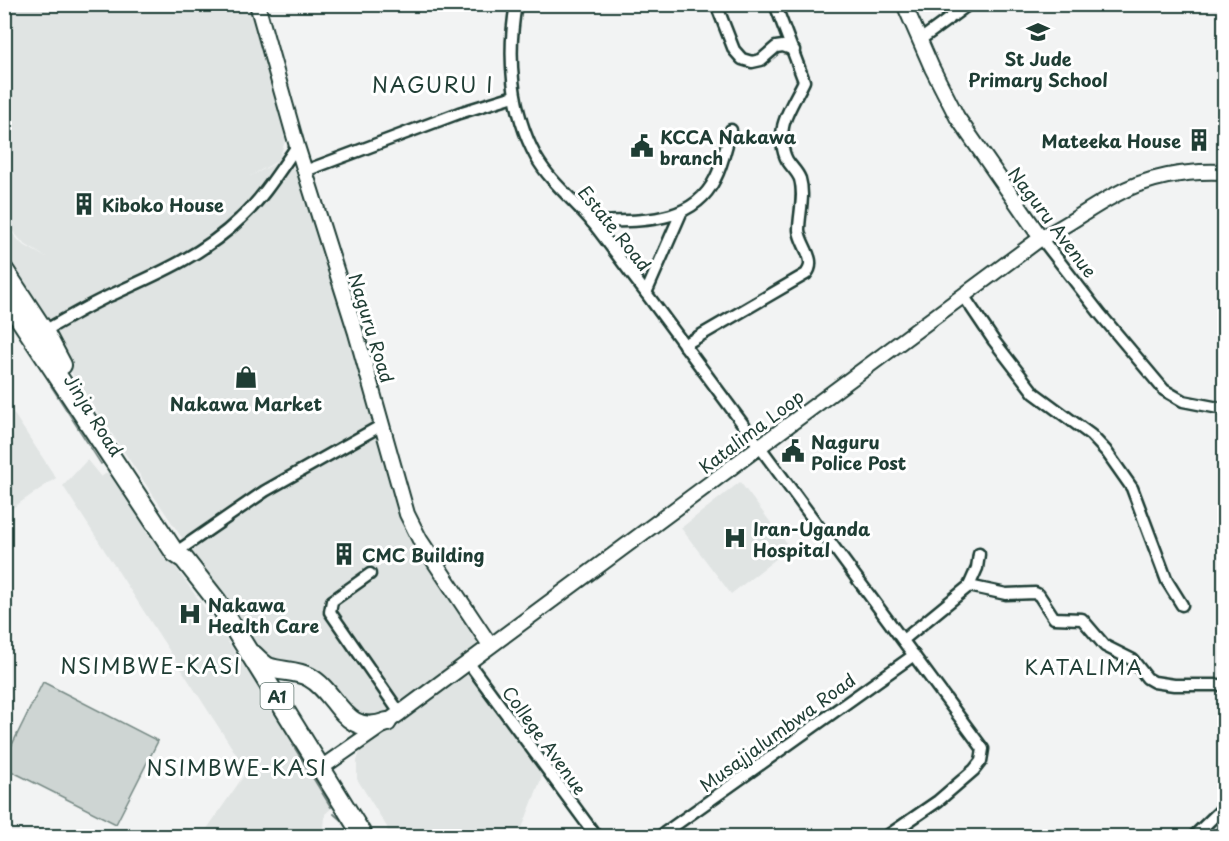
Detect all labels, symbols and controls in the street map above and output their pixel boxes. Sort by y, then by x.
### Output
school or university icon: St Jude Primary School [1025,19,1051,45]
place label: St Jude Primary School [968,45,1108,93]
district label: NAGURU I [372,68,494,100]
place label: KCCA Nakawa branch [660,123,797,171]
place label: Mateeka House [1042,127,1181,154]
building icon: Mateeka House [1186,127,1212,153]
public building icon: KCCA Nakawa branch [629,133,655,159]
street label: Naguru Avenue [1002,161,1104,283]
street label: Estate Road [572,179,658,277]
building icon: Kiboko House [71,191,97,217]
place label: Kiboko House [102,191,224,218]
street label: Naguru Road [343,270,401,386]
shop icon: Nakawa Market [233,364,259,390]
street label: Jinja Road [58,368,130,462]
street label: Katalima Loop [693,383,809,479]
place label: Nakawa Market [170,390,322,417]
place label: Naguru Police Post [811,428,907,476]
public building icon: Naguru Police Post [780,438,806,464]
place label: Iran-Uganda Hospital [753,515,871,563]
hospital icon: Iran-Uganda Hospital [722,525,748,551]
building icon: CMC Building [331,541,357,567]
place label: CMC Building [362,541,485,568]
place label: Nakawa Health Care [208,591,319,639]
hospital icon: Nakawa Health Care [177,601,203,627]
district label: NSIMBWE-KASI [60,649,242,681]
district label: KATALIMA [1025,652,1143,682]
street label: Musajjalumbwa Road [693,666,861,798]
street label: College Avenue [496,680,594,800]
road number: A1 [260,683,294,709]
district label: NSIMBWE-KASI [146,751,328,783]

